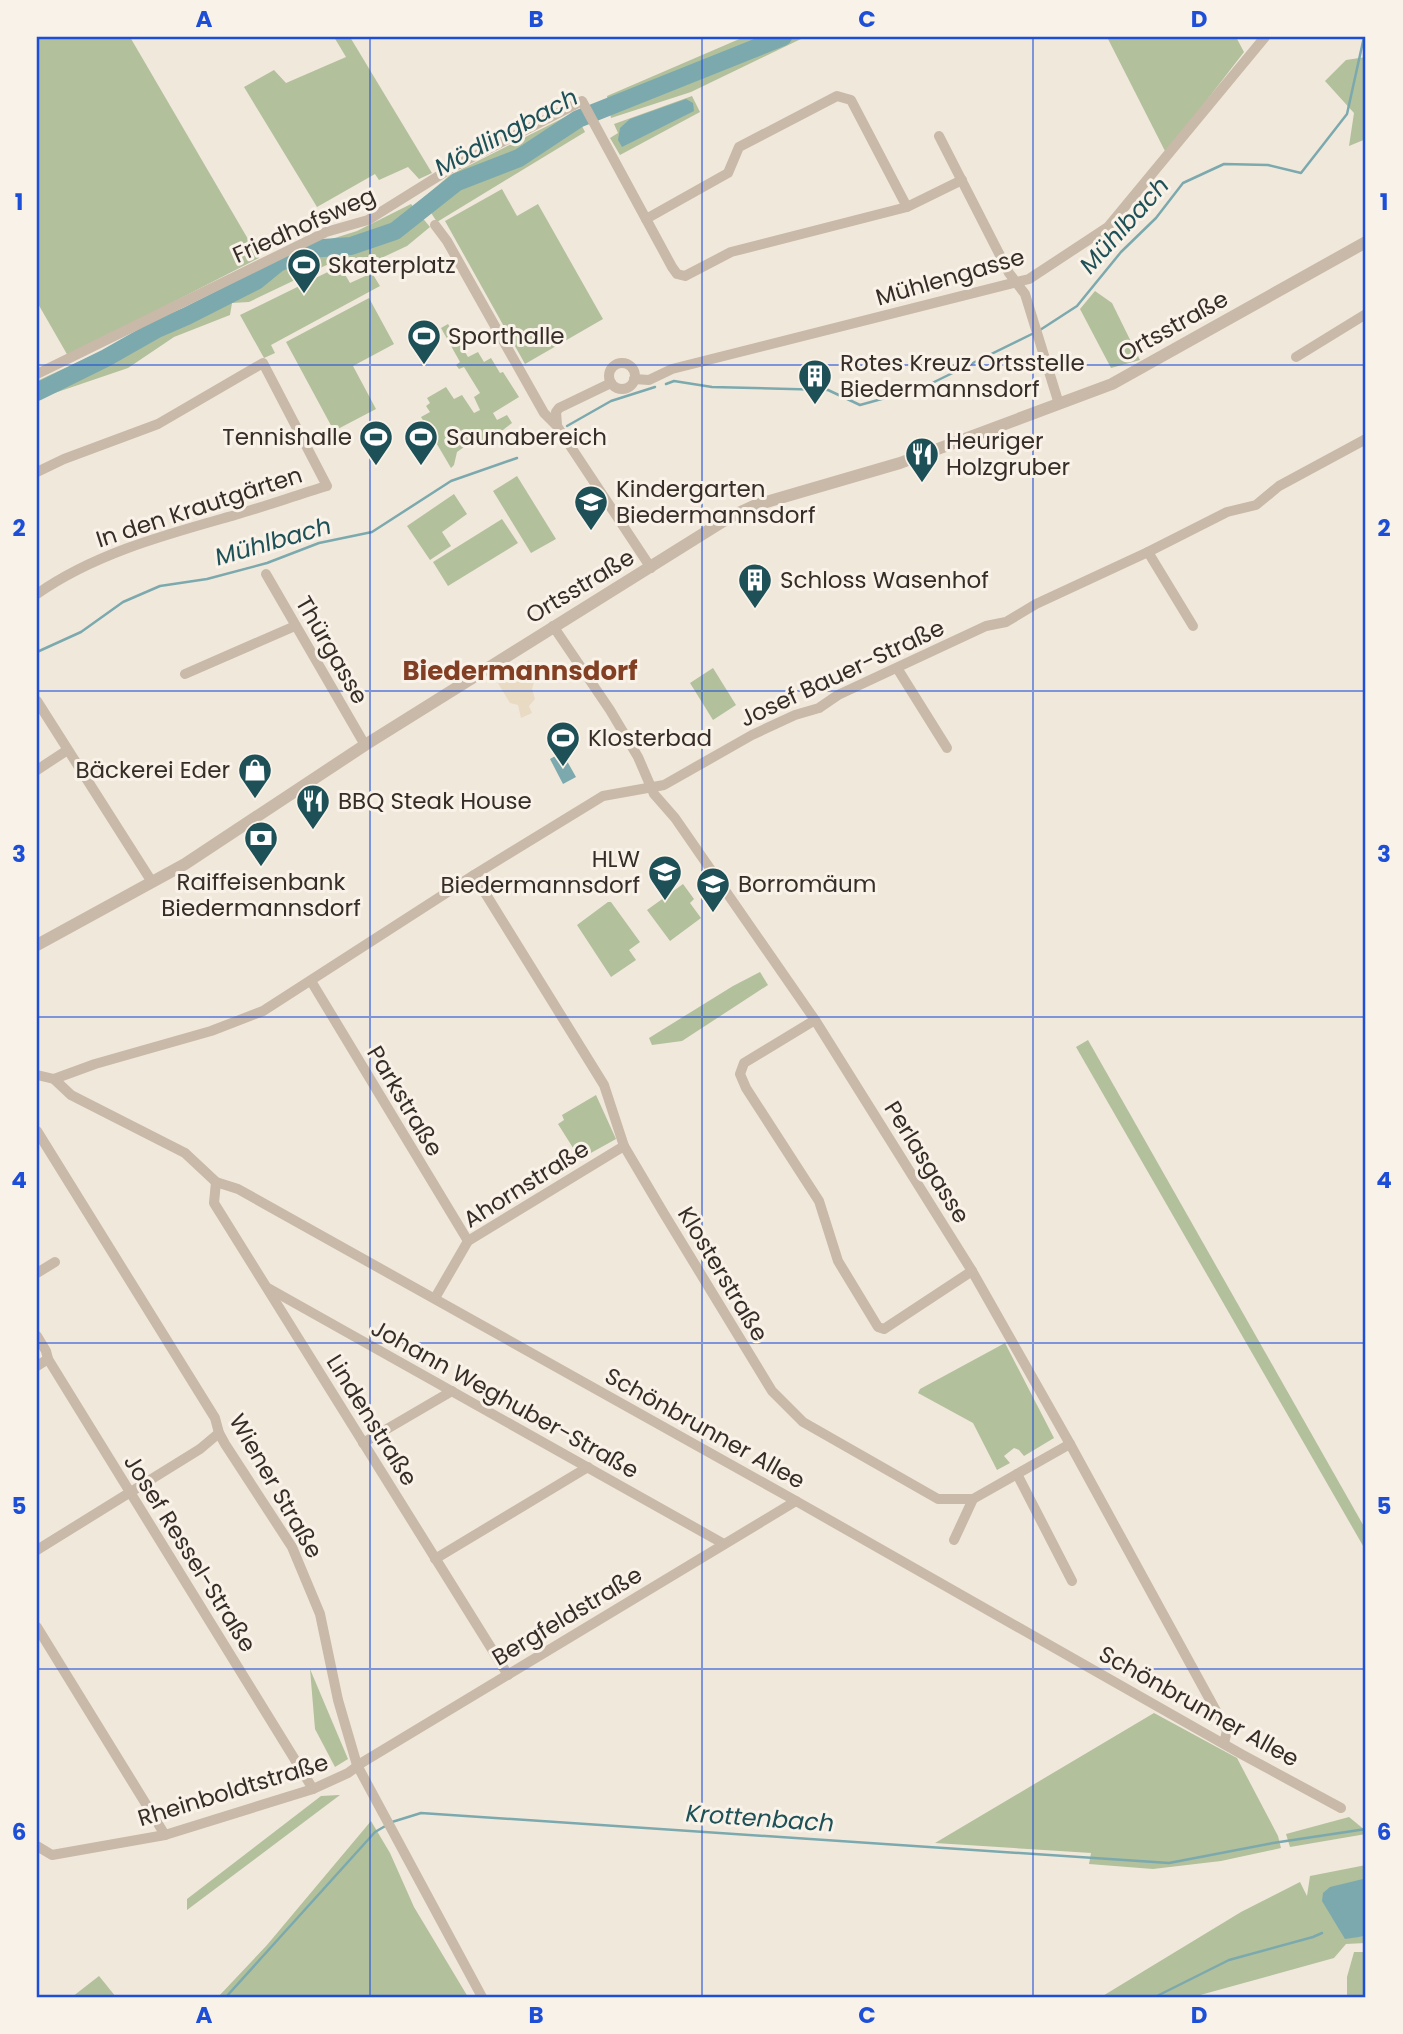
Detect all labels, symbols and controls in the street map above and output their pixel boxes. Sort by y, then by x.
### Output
text: A [196,3,213,35]
text: B [528,3,544,35]
text: C [858,3,876,35]
text: D [1191,3,1207,35]
water label: Mödlingbach [428,80,584,184]
water label: Mühlbach [1072,169,1176,281]
street label: Friedhofsweg [227,179,381,271]
text: 1 [15,186,23,218]
text: 1 [1380,186,1388,218]
street label: Mühlengasse [872,240,1028,314]
sports icon: Skaterplatz [285,246,323,295]
place label: Skaterplatz [328,249,456,281]
street label: Ortsstraße [1112,283,1234,369]
sports icon: Sporthalle [405,317,443,366]
place label: Sporthalle [448,320,565,352]
place label: Rotes Kreuz Ortsstelle Biedermannsdorf [840,347,1085,405]
building icon: Rotes Kreuz Ortsstelle Biedermannsdorf [796,357,834,406]
sports icon: Tennishalle [357,418,395,467]
sports icon: Saunabereich [402,418,440,467]
place label: Tennishalle [222,421,352,453]
place label: Saunabereich [446,421,607,453]
place label: Heuriger Holzgruber [946,425,1070,483]
restaurant icon: Heuriger Holzgruber [903,435,941,484]
street label: In den Krautgärten [92,459,306,555]
place label: Kindergarten Biedermannsdorf [616,473,816,531]
school or university icon: Kindergarten Biedermannsdorf [572,483,610,532]
water label: Mühlbach [211,509,335,573]
text: 2 [12,512,26,544]
text: 2 [1377,512,1391,544]
street label: Ortsstraße [520,541,640,631]
building icon: Schloss Wasenhof [736,561,774,610]
place label: Schloss Wasenhof [780,564,989,596]
street label: Thürgasse [288,590,376,710]
street label: Josef Bauer-Straße [734,611,950,735]
district label: Biedermannsdorf [402,653,638,689]
sports icon: Klosterbad [544,719,582,768]
place label: Klosterbad [588,722,712,754]
shop icon: Bäckerei Eder [236,751,274,800]
place label: Bäckerei Eder [75,754,230,786]
restaurant icon: BBQ Steak House [294,782,332,831]
place label: BBQ Steak House [338,785,532,817]
bank icon: Raiffeisenbank Biedermannsdorf [242,819,280,868]
text: 3 [12,838,26,870]
text: 3 [1377,838,1391,870]
place label: HLW Biedermannsdorf [440,843,640,901]
school or university icon: HLW Biedermannsdorf [646,853,684,902]
school or university icon: Borromäum [694,865,732,914]
place label: Raiffeisenbank Biedermannsdorf [161,866,361,924]
place label: Borromäum [738,868,876,900]
street label: Parkstraße [359,1040,451,1162]
street label: Perlasgasse [877,1095,977,1229]
street label: Ahornstraße [457,1133,595,1235]
text: 4 [11,1164,27,1196]
text: 4 [1376,1164,1392,1196]
street label: Klosterstraße [670,1201,776,1347]
street label: Johann Weghuber-Straße [365,1312,645,1486]
street label: Lindenstraße [319,1348,425,1492]
street label: Schönbrunner Allee [599,1360,811,1496]
street label: Wiener Straße [222,1408,330,1564]
street label: Josef Ressel-Straße [116,1448,264,1658]
text: 5 [12,1490,26,1522]
text: 5 [1377,1490,1391,1522]
street label: Bergfeldstraße [486,1559,648,1673]
street label: Schönbrunner Allee [1093,1638,1305,1774]
street label: Rheinboldtstraße [134,1746,332,1834]
water label: Krottenbach [685,1796,835,1840]
text: 6 [12,1816,26,1848]
text: 6 [1377,1816,1391,1848]
text: A [196,1999,213,2031]
text: B [528,1999,544,2031]
text: C [858,1999,876,2031]
text: D [1191,1999,1207,2031]

